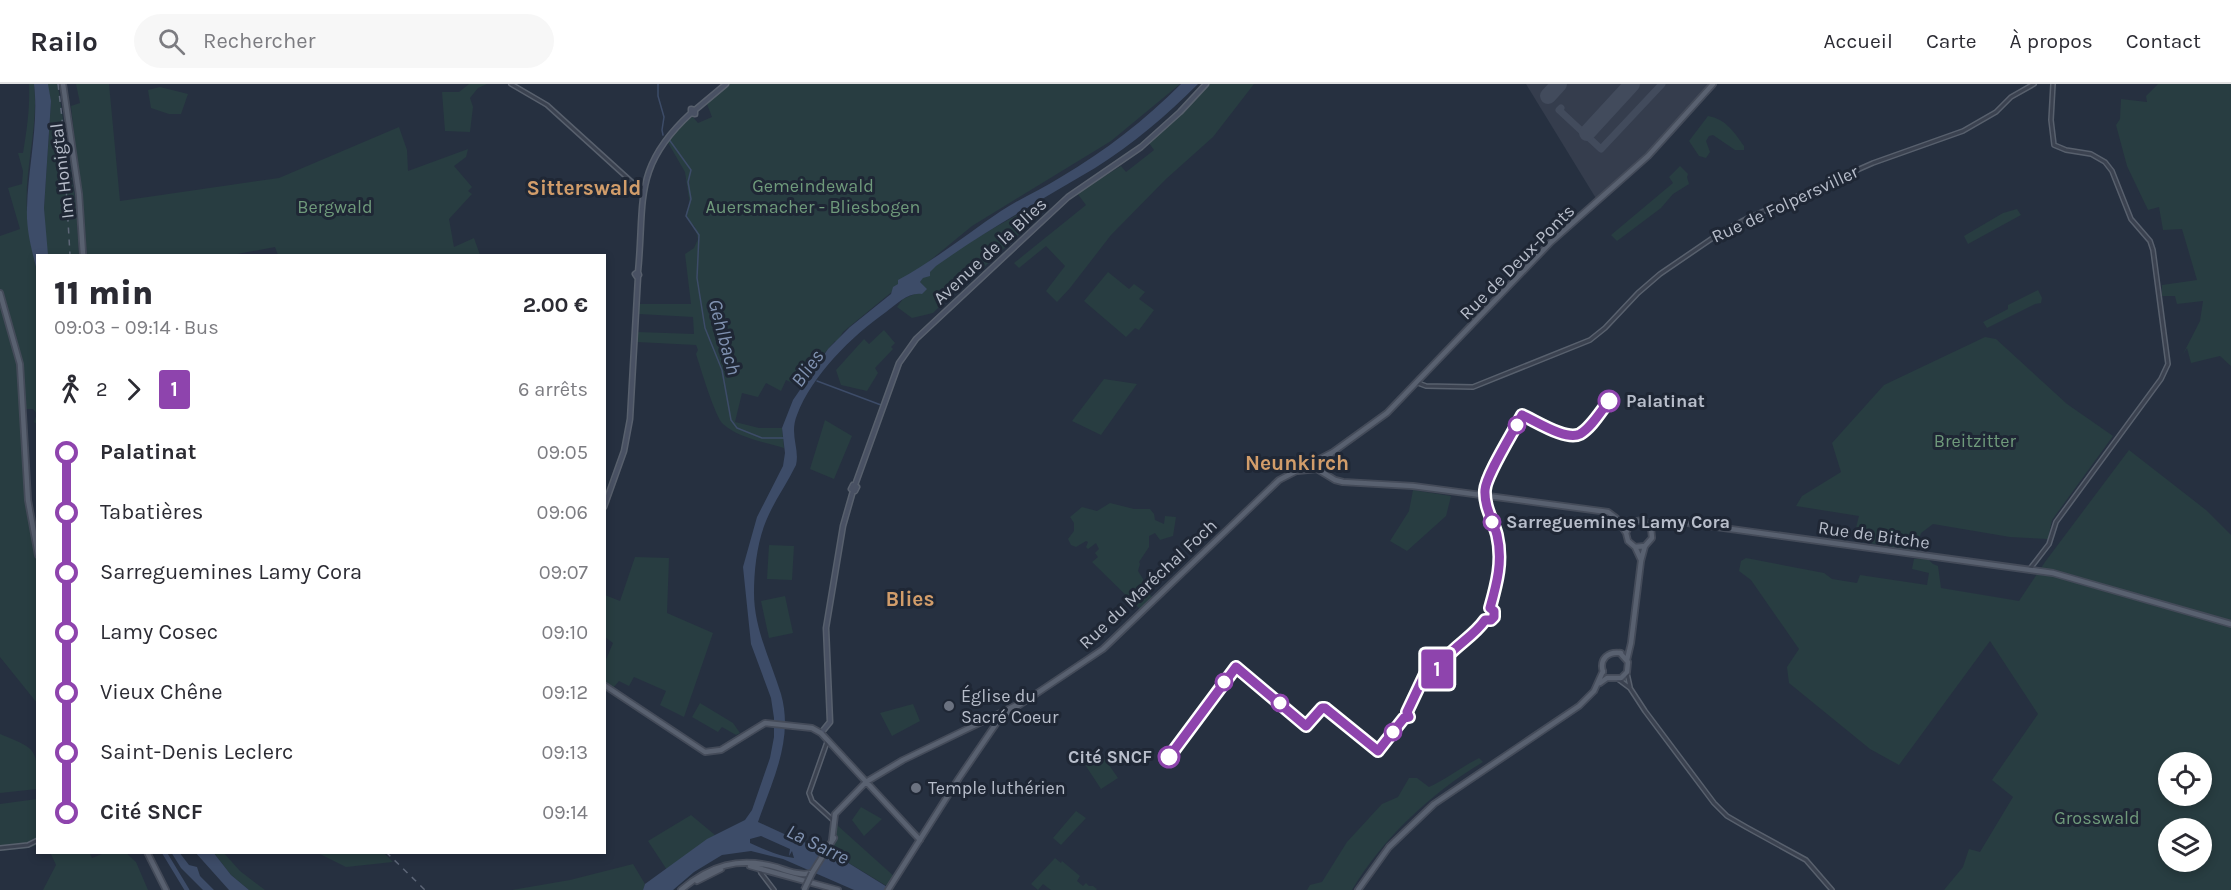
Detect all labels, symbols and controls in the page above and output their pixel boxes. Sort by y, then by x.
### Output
search box [134,14,554,68]
text: Railo [30,25,98,58]
icon: search [155,25,188,58]
text: Rechercher [203,28,316,54]
text: Accueil [1824,29,1893,53]
text: Carte [1926,29,1977,53]
text: À propos [2010,29,2093,53]
text: Contact [2126,29,2201,53]
street label: Im Honigtal [45,122,79,220]
street label: Rue de Folpersviller [1708,160,1862,248]
park label: Gemeindewald Auersmacher - Bliesbogen [706,175,920,218]
district label: Sitterswald [527,176,641,200]
street label: Avenue de la Blies [929,193,1051,309]
park label: Bergwald [297,196,373,218]
street label: Rue de Deux-Ponts [1455,200,1579,324]
text: 11 min [54,274,153,312]
text: 2.00 € [523,292,588,318]
water label: Gehlbach [703,297,746,378]
text: 09:03 – 09:14 · Bus [54,316,219,339]
water label: Blies [786,345,829,391]
icon: walk [54,373,87,406]
icon: forward [117,373,150,406]
text: 1 [171,377,178,401]
text: 2 [96,378,108,401]
text: 6 arrêts [518,378,588,401]
marker: Palatinat [1598,390,1620,412]
place label: Palatinat [1626,390,1705,412]
unlabelled marker [1508,416,1526,434]
park label: Breitzitter [1934,430,2017,452]
text: Palatinat [100,439,196,465]
text: 09:05 [537,441,588,464]
district label: Neunkirch [1245,451,1349,475]
text: Tabatières [100,499,203,525]
text: 09:06 [537,501,588,524]
place label: Sarreguemines Lamy Cora [1506,511,1730,533]
marker: Sarreguemines Lamy Cora [1483,513,1501,531]
street label: Rue du Maréchal Foch [1074,514,1222,654]
street label: Rue de Bitche [1817,516,1931,554]
text: Sarreguemines Lamy Cora [100,559,362,585]
text: 09:07 [539,561,588,584]
district label: Blies [885,587,935,611]
text: Lamy Cosec [100,619,218,645]
text: 09:10 [541,621,588,644]
line badge: 1 [1418,650,1456,688]
text: 1 [1433,657,1441,681]
unlabelled marker [1215,673,1233,691]
text: Vieux Chêne [100,679,223,705]
text: 09:12 [542,681,588,704]
place label: Église du Sacré Coeur [961,684,1059,728]
unlabelled marker [1271,694,1289,712]
marker: Église du Sacré Coeur [942,699,956,713]
unlabelled marker [1384,723,1402,741]
text: Saint-Denis Leclerc [100,739,293,765]
text: 09:13 [542,741,588,764]
place label: Cité SNCF [1068,746,1152,768]
marker: Cité SNCF [1158,746,1180,768]
map controls [2158,752,2212,872]
button: locate [2158,752,2212,806]
place label: Temple luthérien [928,777,1066,799]
marker: Temple luthérien [909,781,923,795]
text: Cité SNCF [100,799,203,825]
text: 09:14 [542,801,588,824]
park label: Grosswald [2054,807,2140,829]
button: layers [2158,818,2212,872]
water label: La Sarre [783,819,853,869]

